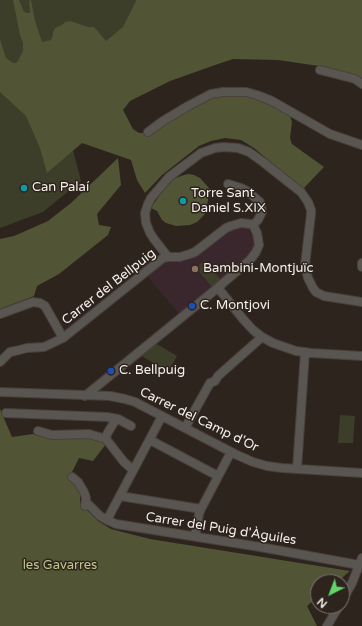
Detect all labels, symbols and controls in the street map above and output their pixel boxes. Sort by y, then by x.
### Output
place label: Can Palaí [32,180,89,196]
marker: Can Palaí [19,183,29,193]
place label: Torre Sant Daniel S.XIX [191,186,266,217]
marker: Torre Sant Daniel S.XIX [178,196,188,206]
street label: Carrer del Bellpuig [59,246,159,328]
place label: Bambini-Montjuïc [203,261,314,277]
marker: Bambini-Montjuïc [190,264,200,274]
place label: C. Montjovi [200,298,270,314]
marker: C. Montjovi [187,301,197,311]
place label: C. Bellpuig [119,363,185,379]
marker: C. Bellpuig [106,366,116,376]
street label: Carrer del Camp d'Or [137,384,261,456]
street label: Carrer del Puig d'Àguiles [145,509,297,549]
park label: les Gavarres [23,558,97,574]
north arrow [310,574,350,614]
text: N [315,595,330,610]

